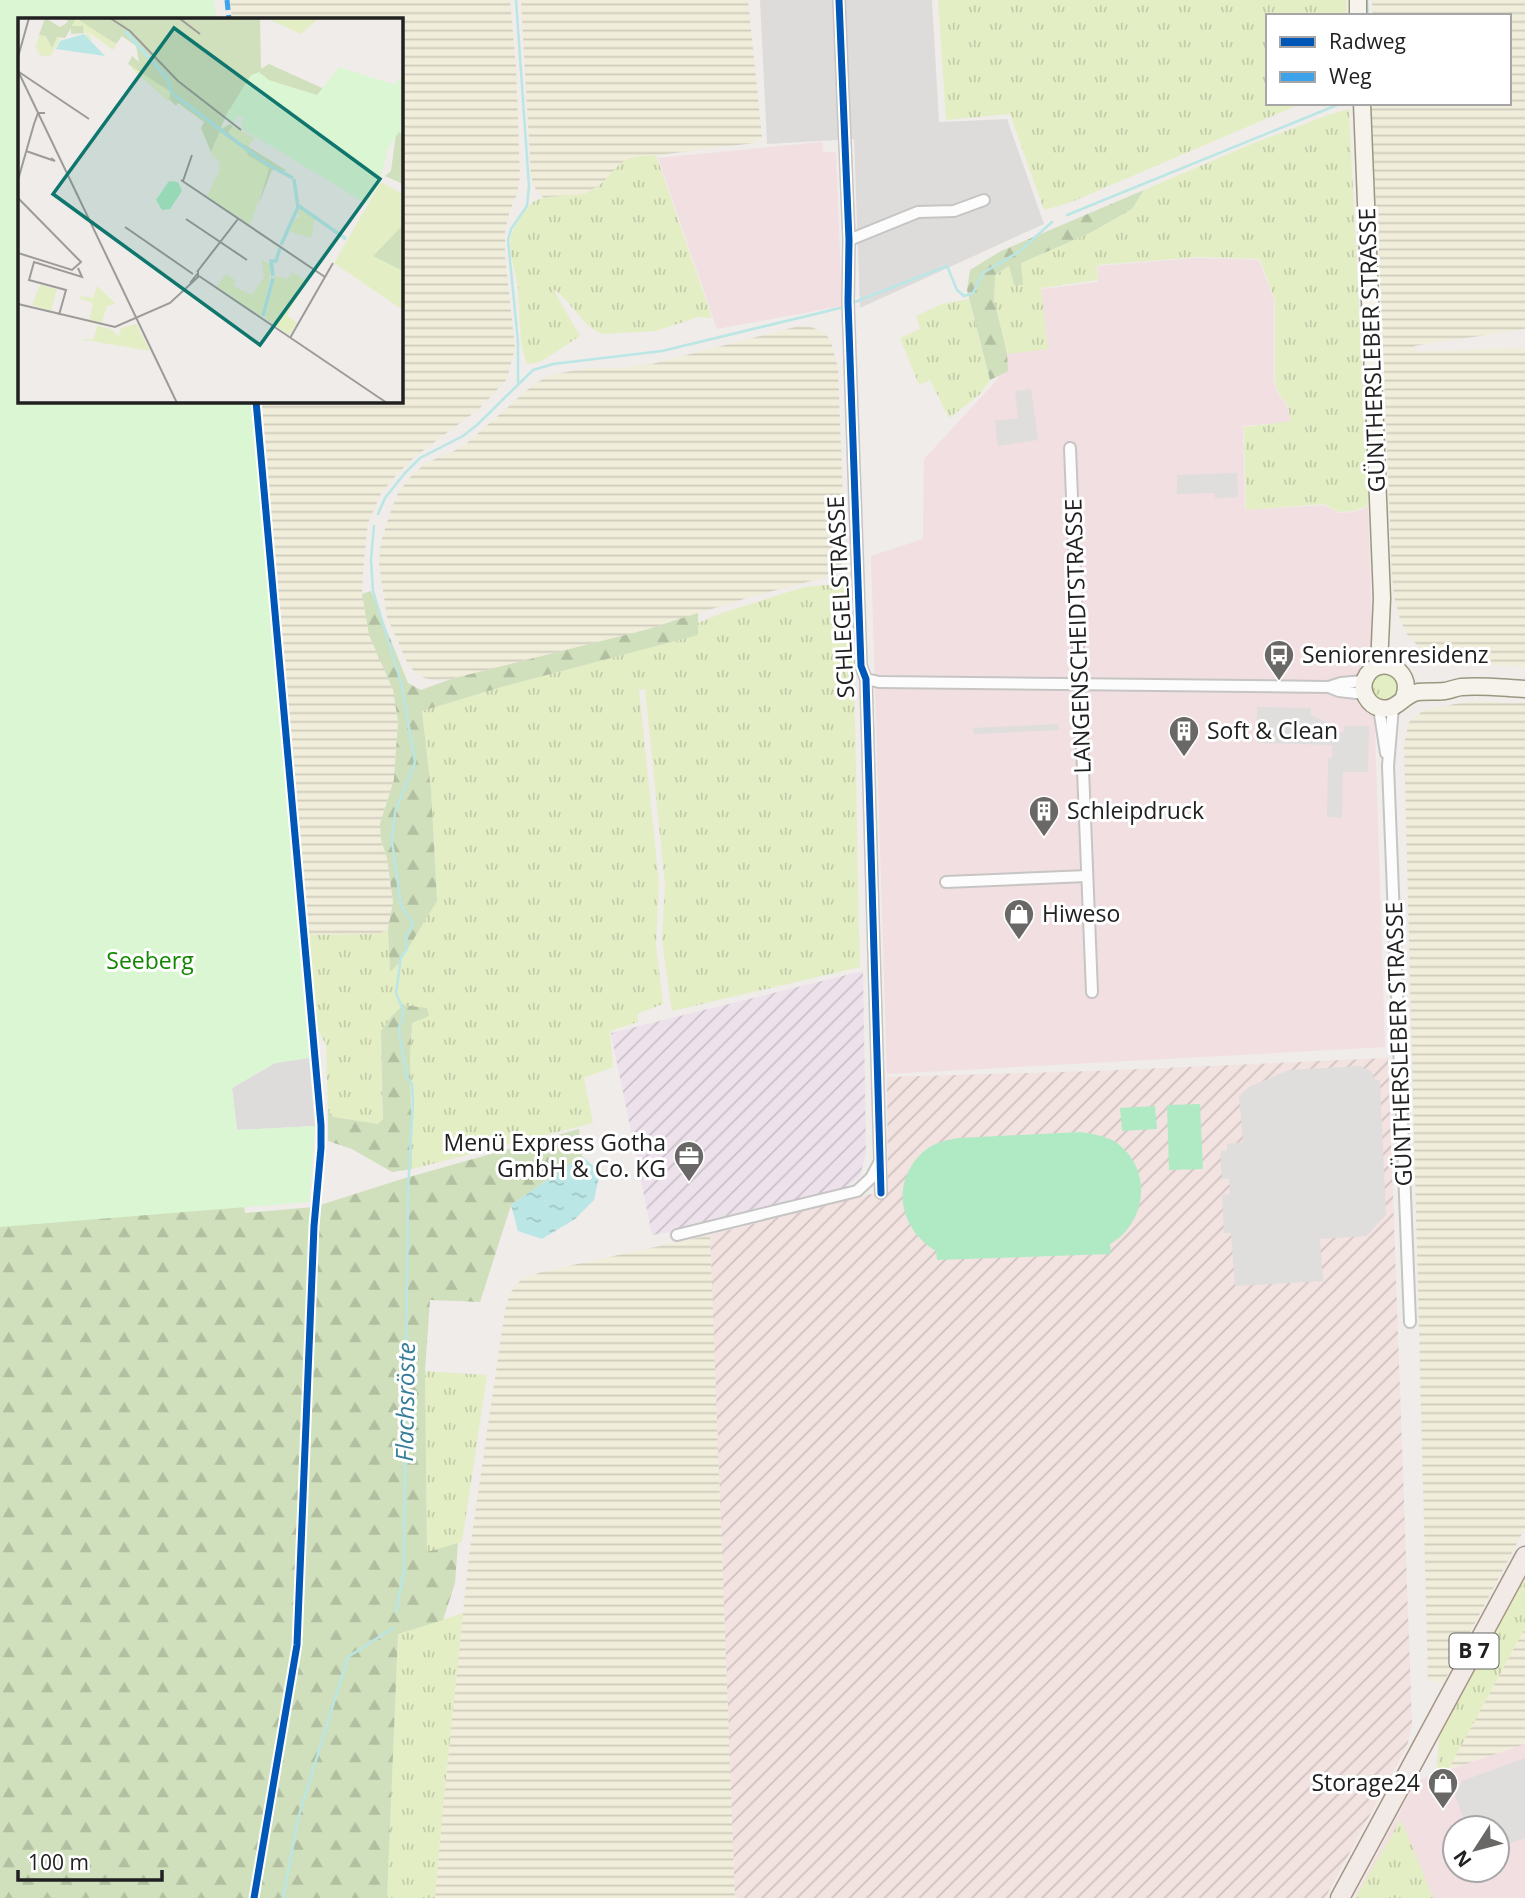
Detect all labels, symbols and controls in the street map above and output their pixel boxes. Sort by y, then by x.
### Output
legend [1266,14,1511,105]
inset map [18,18,402,402]
text: Radweg [1329,27,1406,55]
text: Weg [1329,62,1372,90]
street label: GÜNTHERSLEBER STRASSE [1350,207,1392,493]
street label: SCHLEGELSTRASSE [819,495,861,699]
street label: LANGENSCHEIDTSTRASSE [1056,498,1098,774]
bus stop icon: Seniorenresidenz [1262,638,1296,682]
place label: Seniorenresidenz [1302,638,1489,670]
building icon: Soft & Clean [1167,714,1201,758]
place label: Soft & Clean [1207,714,1338,746]
building icon: Schleipdruck [1027,794,1061,838]
place label: Schleipdruck [1067,794,1204,826]
shop icon: Hiweso [1002,897,1036,941]
place label: Hiweso [1042,897,1120,929]
street label: GÜNTHERSLEBER STRASSE [1377,901,1419,1187]
park label: Seeberg [106,944,194,976]
place label: Menü Express Gotha GmbH & Co. KG [443,1126,666,1184]
office icon: Menü Express Gotha GmbH & Co. KG [672,1139,706,1183]
water label: Flachsröste [387,1342,422,1462]
road number: B 7 [1450,1634,1498,1668]
place label: Storage24 [1311,1766,1420,1798]
shop icon: Storage24 [1426,1766,1460,1810]
north arrow [1441,1814,1511,1884]
scale bar [18,1839,161,1883]
text: N [1447,1845,1477,1873]
text: 100 m [28,1848,89,1876]

